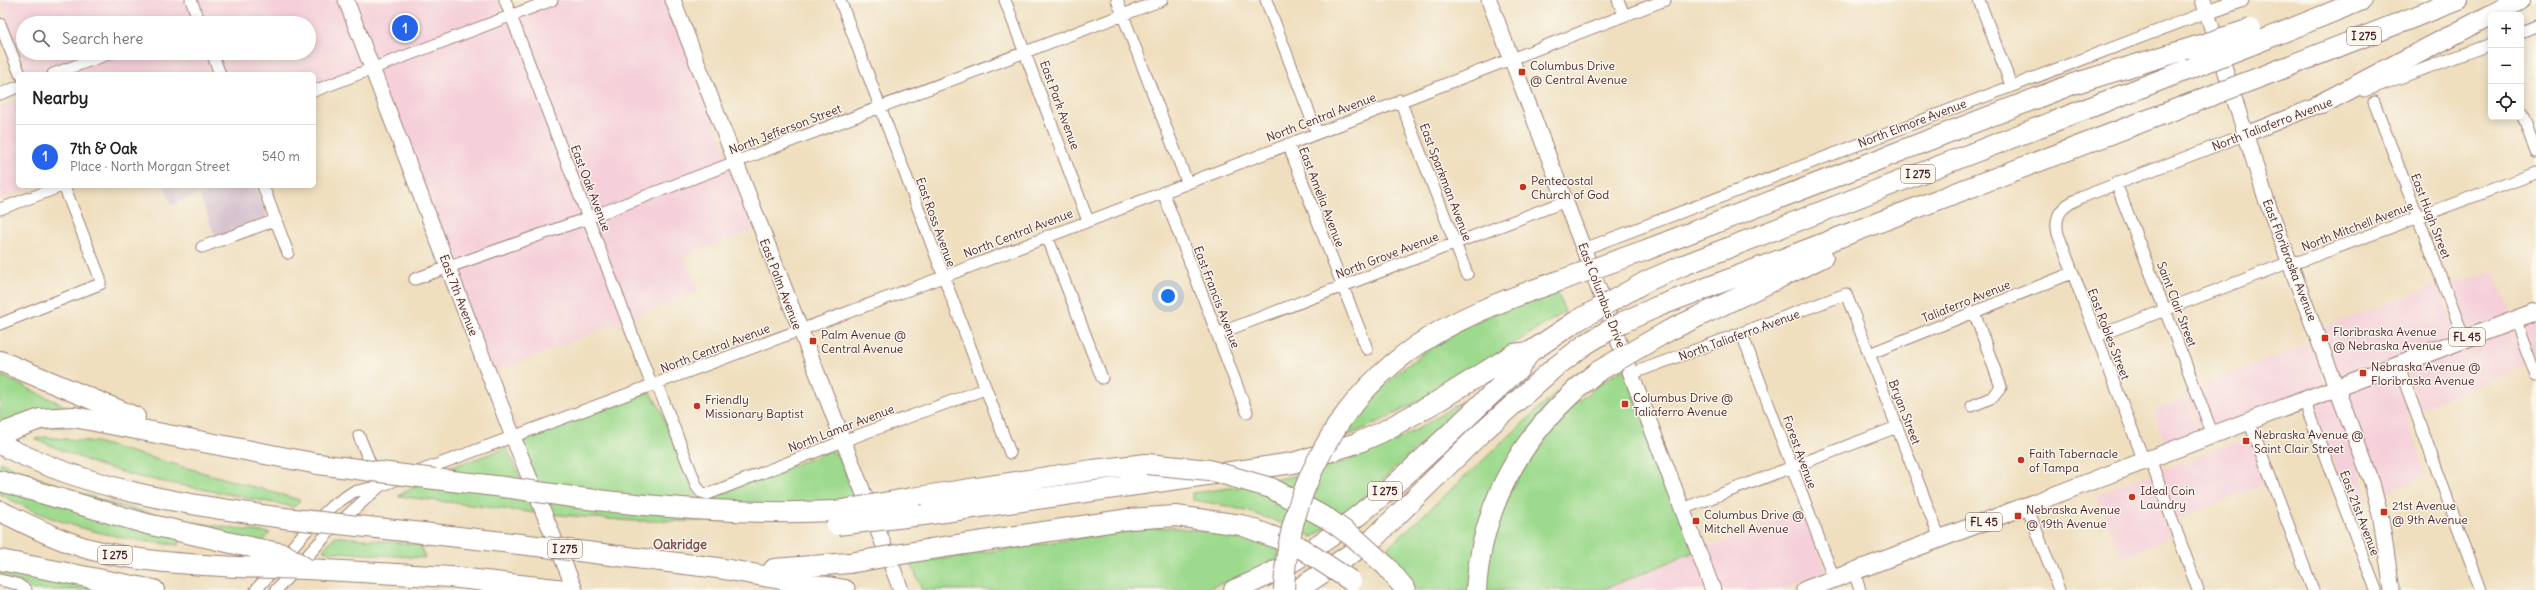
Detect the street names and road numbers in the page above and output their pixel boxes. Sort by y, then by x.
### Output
road number: I 275 [2347,27,2381,45]
street label: East Park Avenue [1037,58,1083,152]
street label: North Central Avenue [1264,89,1378,145]
street label: North Taliaferro Avenue [2210,94,2334,154]
street label: North Elmore Avenue [1856,95,1968,151]
street label: North Jefferson Street [727,101,843,157]
street label: East Sparkman Avenue [1417,121,1475,243]
street label: East Oak Avenue [568,143,614,233]
street label: East Amelia Avenue [1296,145,1348,249]
road number: I 275 [1901,165,1935,183]
street label: East Hugh Street [2408,171,2454,261]
street label: East Ross Avenue [913,175,959,269]
street label: East Floribraska Avenue [2260,197,2320,323]
street label: North Mitchell Avenue [2299,198,2415,254]
street label: North Central Avenue [961,205,1075,261]
street label: North Grove Avenue [1333,228,1441,282]
street label: East Palm Avenue [757,236,805,332]
street label: East Columbus Drive [1575,240,1629,350]
street label: East Francis Avenue [1191,244,1243,350]
street label: East 7th Avenue [437,252,481,338]
street label: Saint Clair Street [2154,259,2200,349]
street label: Taliaferro Avenue [1920,276,2012,326]
street label: East Robles Street [2085,286,2133,382]
street label: North Taliaferro Avenue [1676,306,1802,364]
street label: North Central Avenue [658,320,772,376]
road number: FL 45 [2449,328,2485,346]
street label: Bryan Street [1886,377,1924,447]
street label: North Lamar Avenue [786,401,896,455]
street label: Forest Avenue [1780,413,1820,491]
street label: East 21st Avenue [2337,468,2383,558]
road number: I 275 [1368,482,1402,500]
road number: FL 45 [1966,513,2002,531]
road number: I 275 [548,540,582,558]
road number: I 275 [98,546,132,564]

